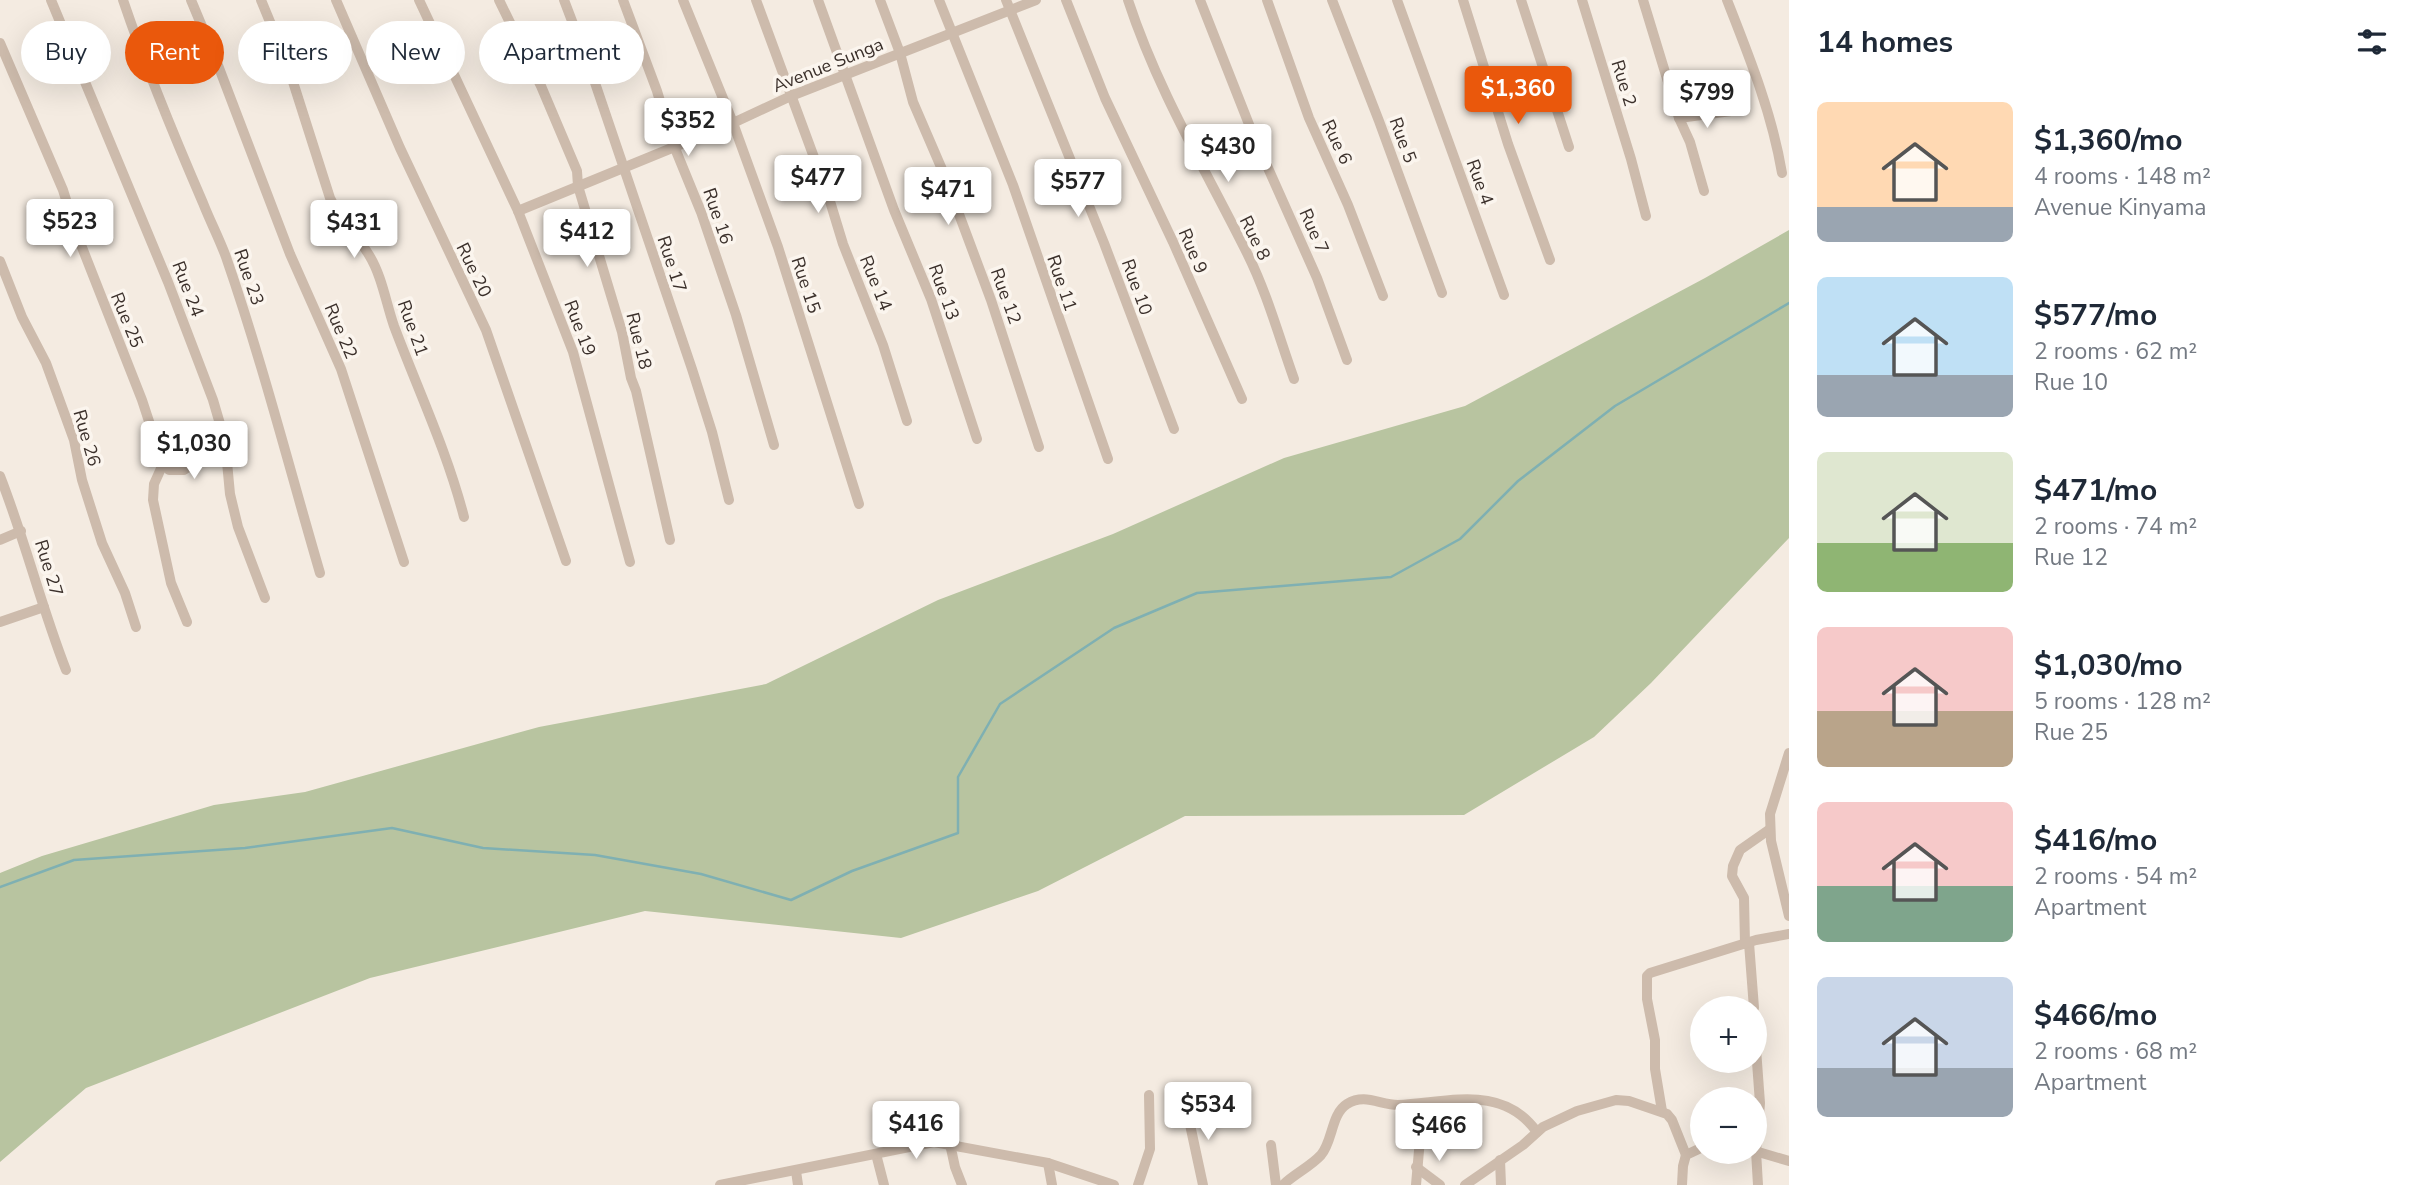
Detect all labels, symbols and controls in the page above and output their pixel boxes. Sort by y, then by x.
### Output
chip: Buy [21,21,111,84]
chip: Rent [125,21,224,84]
chip: Filters [238,21,352,84]
chip: New [366,21,465,84]
chip: Apartment [479,21,644,84]
text: 14 homes [1817,22,1953,63]
icon: filters [2353,23,2391,61]
street label: Avenue Sunga [769,32,887,98]
street label: Rue 2 [1606,57,1642,109]
pin: $1,360 [1461,66,1575,126]
pin: $799 [1666,71,1748,130]
text: $1,360 [1481,73,1555,104]
text: $799 [1679,77,1735,108]
pin: $352 [647,99,729,158]
text: $352 [660,105,716,136]
street label: Rue 5 [1384,114,1422,166]
street label: Rue 6 [1316,116,1358,168]
text: $1,360/mo [2034,120,2183,161]
pin: $430 [1187,124,1269,184]
icon: home [1873,130,1957,214]
text: $430 [1200,131,1256,162]
pin: $477 [777,156,859,215]
street label: Rue 4 [1461,156,1499,208]
pin: $577 [1037,160,1119,219]
text: 4 rooms · 148 m² [2034,161,2211,192]
text: $477 [790,162,846,193]
text: $577 [1050,166,1106,197]
pin: $471 [907,168,989,227]
text: $471 [920,174,976,205]
street label: Rue 16 [697,185,739,247]
text: Avenue Kinyama [2034,192,2207,223]
pin: $523 [29,200,111,259]
pin: $431 [313,201,395,260]
street label: Rue 7 [1293,205,1335,257]
text: $523 [42,206,98,237]
text: $431 [326,207,382,238]
pin: $412 [546,210,628,269]
street label: Rue 8 [1234,212,1276,264]
text: $412 [559,216,615,247]
street label: Rue 9 [1173,225,1213,277]
street label: Rue 17 [652,233,692,295]
street label: Rue 20 [451,239,497,301]
street label: Rue 23 [228,246,270,308]
street label: Rue 14 [854,252,898,315]
street label: Rue 11 [1041,252,1083,314]
street label: Rue 15 [786,254,826,316]
street label: Rue 10 [1116,256,1158,318]
street label: Rue 24 [166,258,210,321]
street label: Rue 13 [923,261,965,323]
street label: Rue 12 [985,265,1027,327]
street label: Rue 25 [105,289,149,351]
text: $577/mo [2034,295,2157,336]
street label: Rue 21 [392,297,434,359]
street label: Rue 19 [558,297,602,359]
street label: Rue 22 [319,300,363,362]
icon: home [1873,305,1957,389]
street label: Rue 18 [620,310,658,372]
text: 2 rooms · 62 m² [2034,336,2197,367]
text: Rue 10 [2034,367,2108,398]
street label: Rue 26 [67,407,107,469]
pin: $1,030 [137,421,251,481]
text: $1,030 [157,428,231,459]
text: $471/mo [2034,470,2157,511]
icon: home [1873,480,1957,564]
text: 2 rooms · 74 m² [2034,511,2197,542]
street label: Rue 27 [29,537,69,599]
text: Rue 12 [2034,542,2108,573]
text: $1,030/mo [2034,645,2183,686]
icon: home [1873,655,1957,739]
text: 5 rooms · 128 m² [2034,686,2211,717]
text: Rue 25 [2034,717,2108,748]
text: $416/mo [2034,820,2157,861]
icon: home [1873,830,1957,914]
text: 2 rooms · 54 m² [2034,861,2197,892]
text: Apartment [2034,892,2146,923]
text: $466/mo [2034,995,2157,1036]
map controls [1690,996,1767,1164]
button: + [1690,996,1767,1073]
icon: home [1873,1005,1957,1089]
text: 2 rooms · 68 m² [2034,1036,2197,1067]
text: Apartment [2034,1067,2146,1098]
pin: $534 [1167,1082,1249,1142]
button: − [1690,1087,1767,1164]
text: $534 [1180,1089,1236,1120]
pin: $416 [875,1102,957,1161]
pin: $466 [1398,1104,1480,1163]
text: $416 [888,1108,944,1139]
text: $466 [1411,1110,1467,1141]

